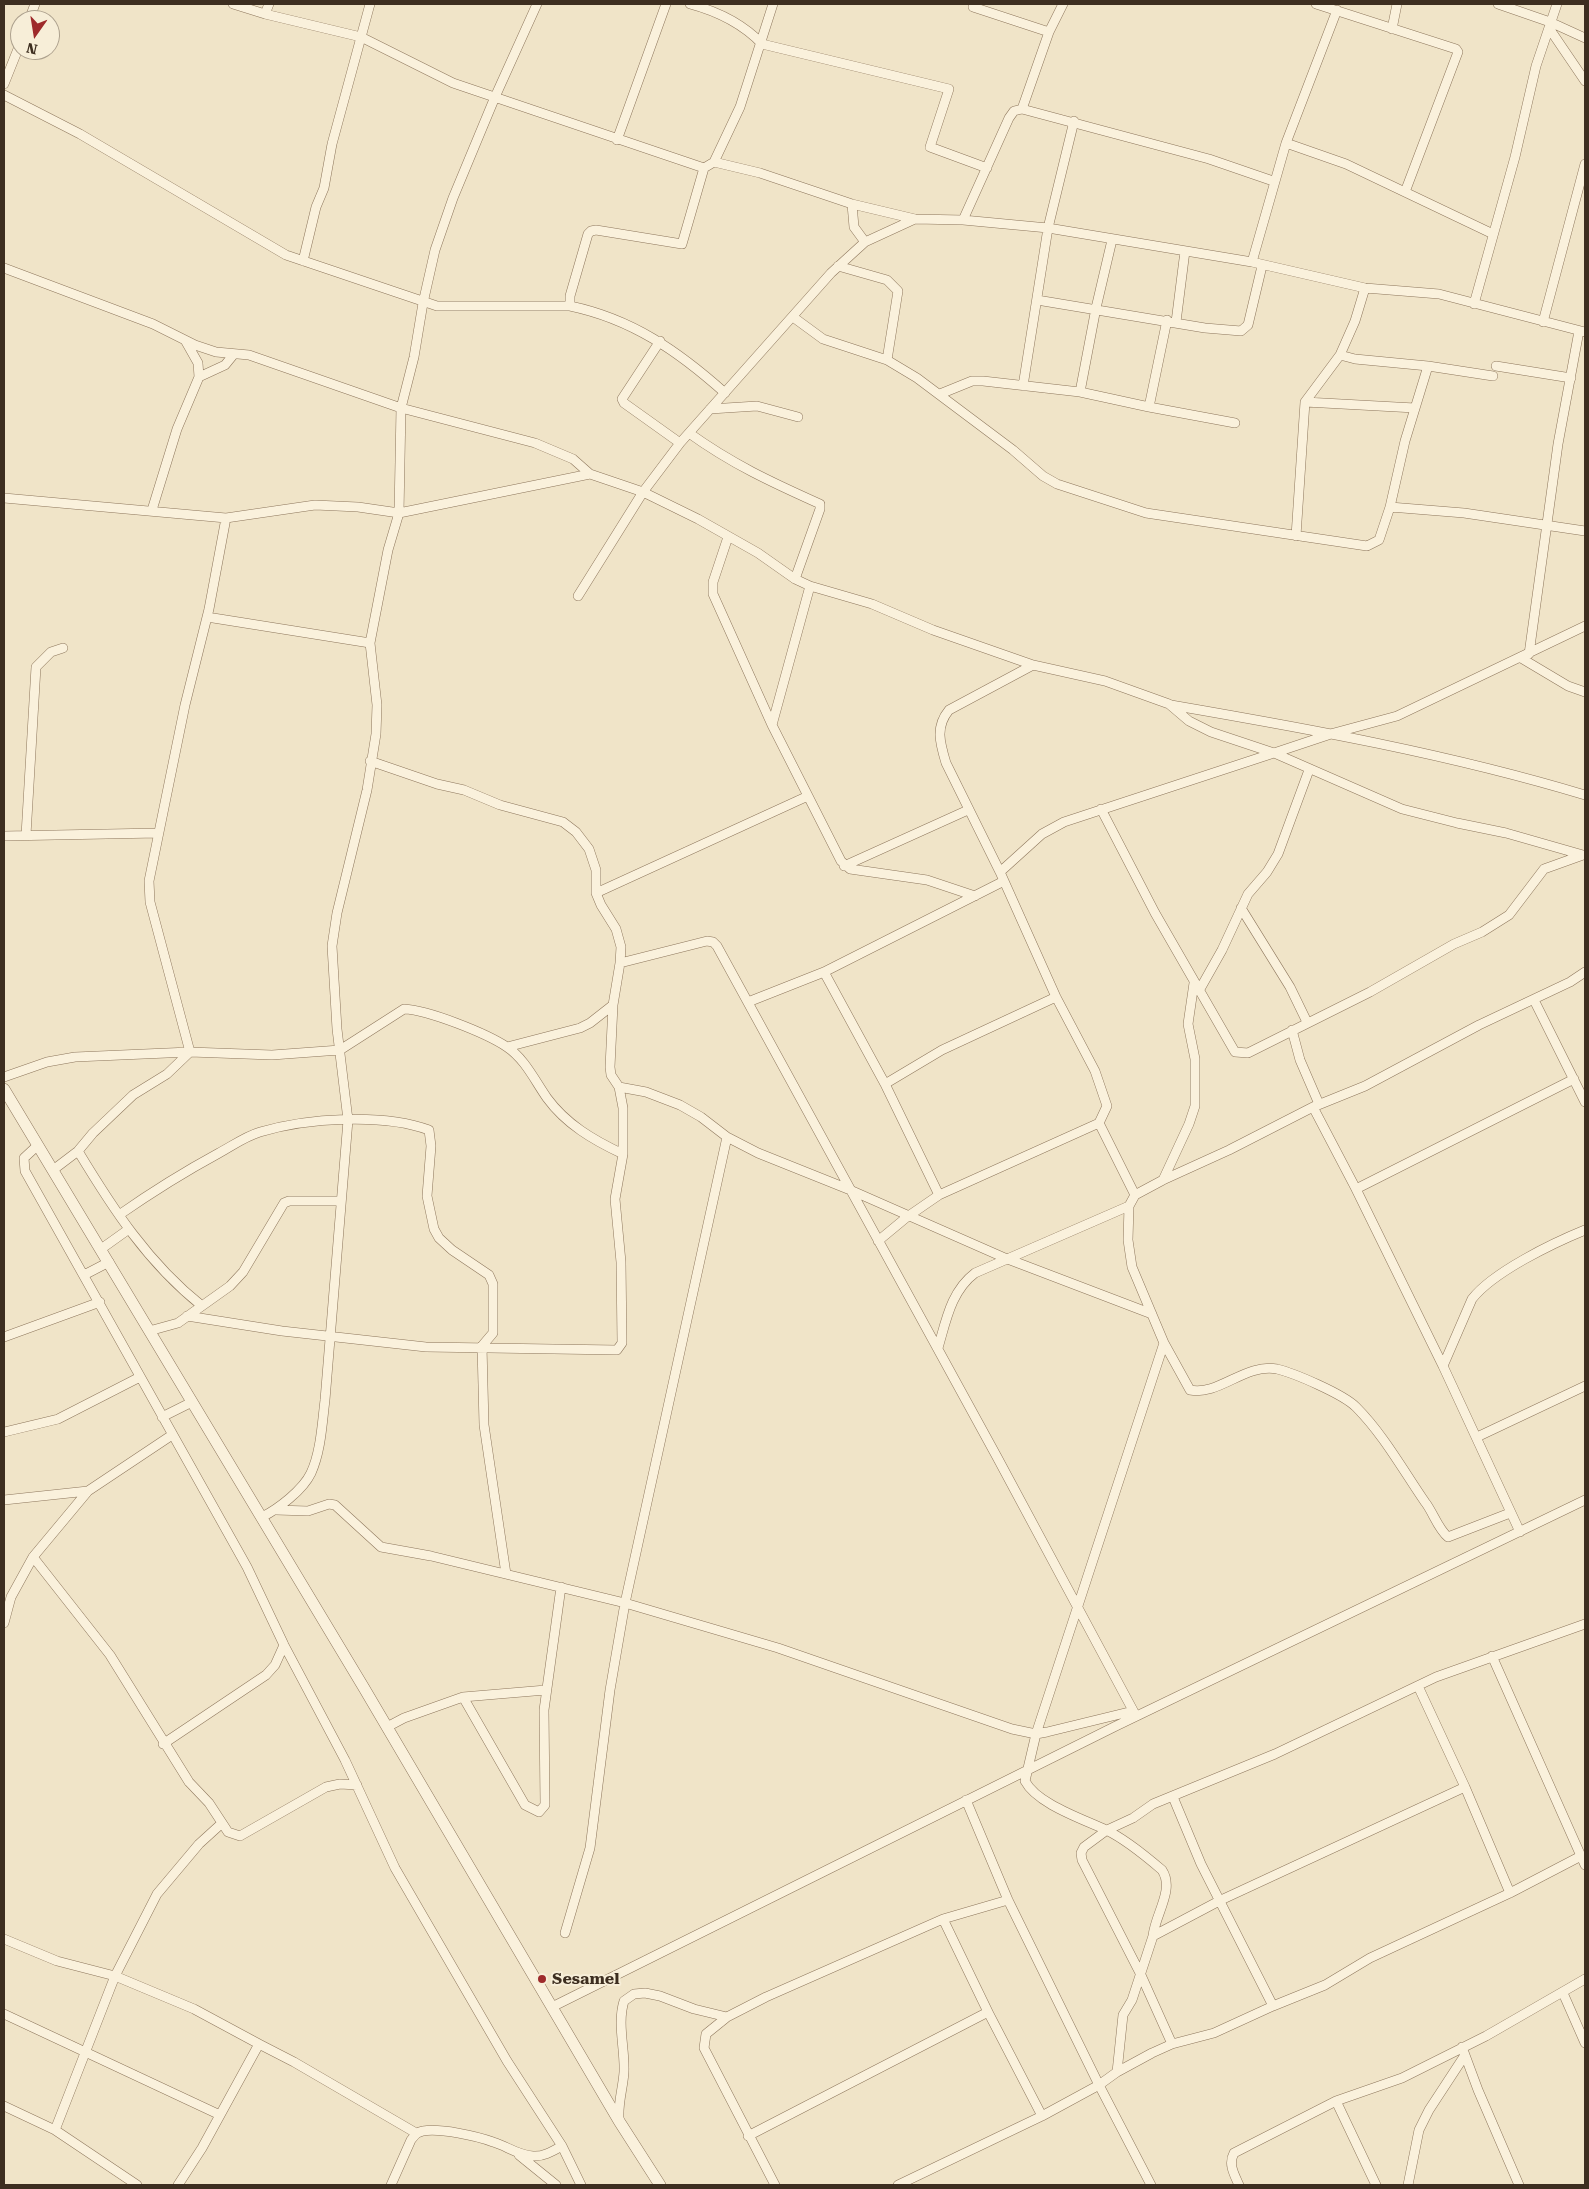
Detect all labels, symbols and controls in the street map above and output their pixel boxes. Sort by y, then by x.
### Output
north arrow [10,10,60,60]
text: N [25,40,39,58]
place label: Sesamel [552,1969,619,1989]
marker: Sesamel [536,1973,548,1985]

